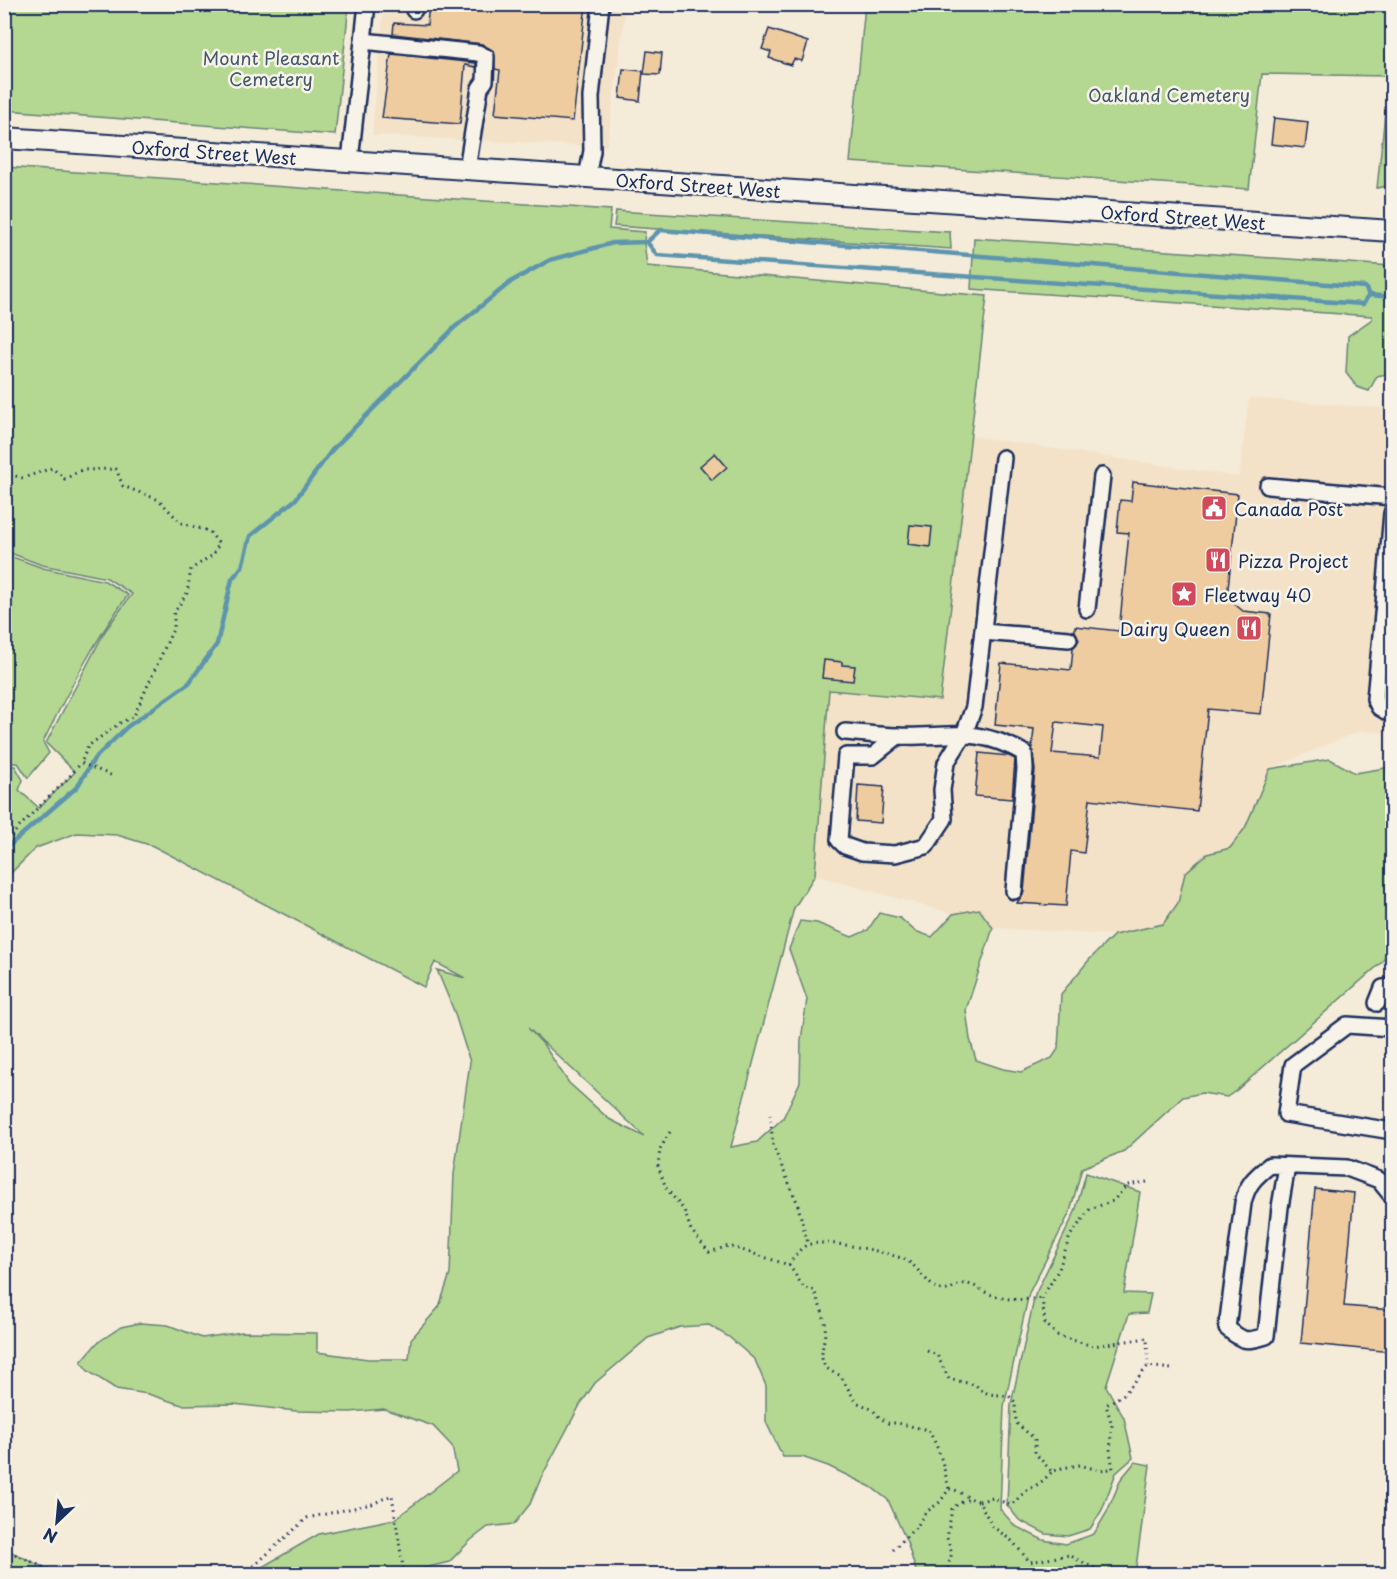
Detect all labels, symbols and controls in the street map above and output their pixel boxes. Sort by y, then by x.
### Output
park label: Mount Pleasant Cemetery [203,44,339,92]
park label: Oakland Cemetery [1088,81,1250,108]
street label: Oxford Street West [131,133,297,171]
street label: Oxford Street West [615,166,781,204]
street label: Oxford Street West [1100,198,1266,236]
public building icon: Canada Post [1199,493,1229,523]
place label: Canada Post [1234,495,1343,522]
restaurant icon: Pizza Project [1203,545,1233,575]
place label: Pizza Project [1238,547,1348,574]
place icon: Fleetway 40 [1169,579,1199,609]
place label: Fleetway 40 [1204,581,1311,608]
restaurant icon: Dairy Queen [1234,613,1264,643]
place label: Dairy Queen [1120,615,1230,642]
north arrow [27,1492,87,1552]
text: N [39,1523,61,1550]

